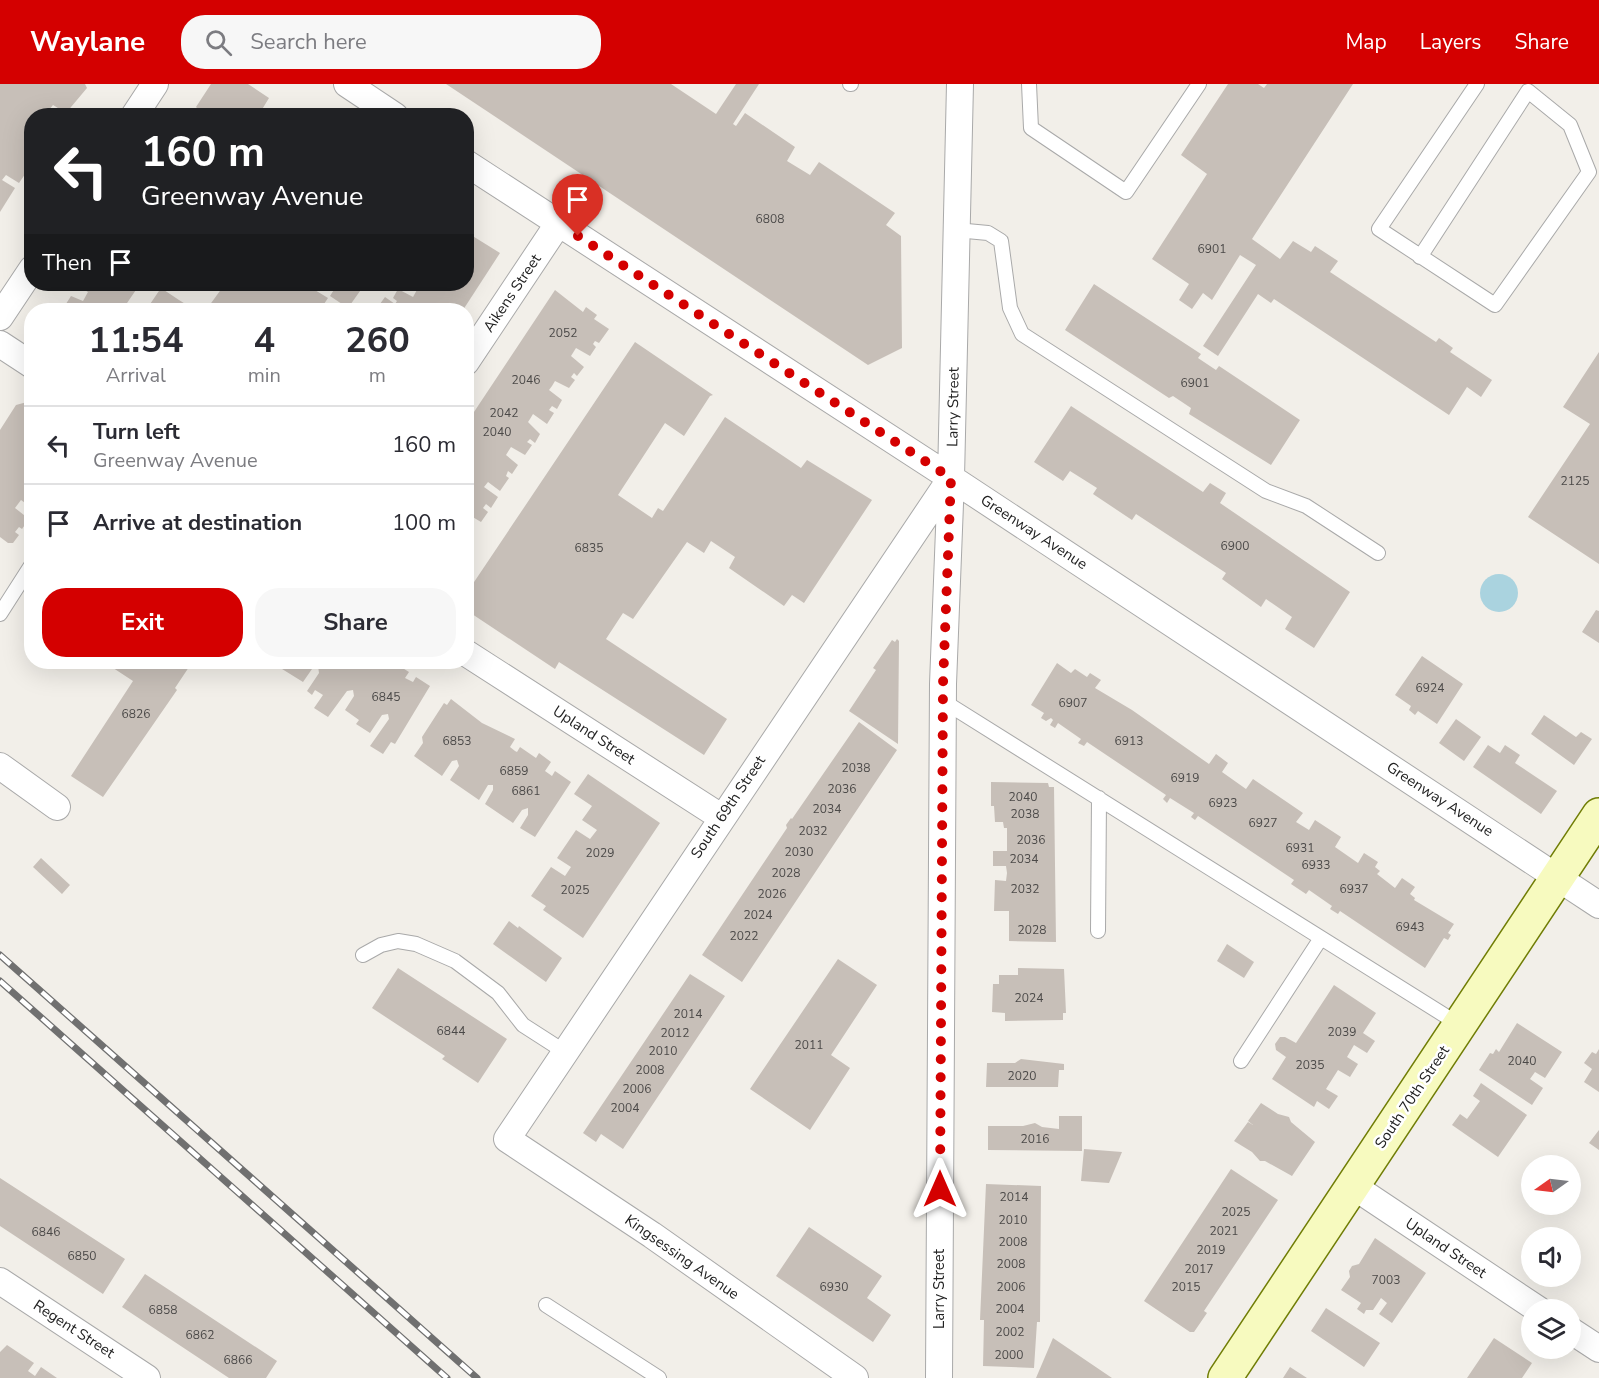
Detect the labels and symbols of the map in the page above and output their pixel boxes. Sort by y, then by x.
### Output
pin [552,174,603,236]
house number: 6808 [756,211,784,227]
house number: 6901 [1198,241,1226,257]
street label: Aikens Street [478,249,546,336]
house number: 2052 [549,325,577,341]
street label: Larry Street [942,366,964,447]
house number: 2046 [512,372,540,388]
house number: 6901 [1181,375,1209,391]
house number: 2042 [490,405,518,421]
house number: 2040 [483,424,511,440]
house number: 2125 [1561,473,1589,489]
street label: Greenway Avenue [977,490,1091,574]
house number: 6900 [1221,538,1249,554]
house number: 6835 [575,540,603,556]
house number: 6924 [1416,680,1444,696]
house number: 6845 [372,689,400,705]
house number: 6907 [1059,695,1087,711]
street label: Upland Street [549,701,640,769]
house number: 6826 [122,706,150,722]
house number: 6853 [443,733,471,749]
house number: 6913 [1115,733,1143,749]
street label: South 69th Street [686,751,770,862]
street label: Greenway Avenue [1383,757,1497,841]
house number: 2038 [842,760,870,776]
house number: 6859 [500,763,528,779]
house number: 6919 [1171,770,1199,786]
house number: 2036 [828,781,856,797]
house number: 6861 [512,783,540,799]
house number: 2040 [1009,789,1037,805]
house number: 6923 [1209,795,1237,811]
house number: 2034 [813,801,841,817]
house number: 2038 [1011,806,1039,822]
house number: 6927 [1249,815,1277,831]
house number: 2032 [799,823,827,839]
house number: 2036 [1017,832,1045,848]
house number: 6931 [1286,840,1314,856]
house number: 2030 [785,844,813,860]
house number: 2029 [586,845,614,861]
house number: 2034 [1010,851,1038,867]
house number: 6933 [1302,857,1330,873]
house number: 2028 [772,865,800,881]
house number: 2032 [1011,881,1039,897]
house number: 6937 [1340,881,1368,897]
house number: 2025 [561,882,589,898]
house number: 2026 [758,886,786,902]
house number: 2024 [744,907,772,923]
house number: 6943 [1396,919,1424,935]
house number: 2028 [1018,922,1046,938]
house number: 2022 [730,928,758,944]
house number: 2024 [1015,990,1043,1006]
house number: 2014 [674,1006,702,1022]
house number: 6844 [437,1023,465,1039]
house number: 2039 [1328,1024,1356,1040]
house number: 2012 [661,1025,689,1041]
house number: 2011 [795,1037,823,1053]
street label: South 70th Street [1370,1041,1454,1152]
house number: 2010 [649,1043,677,1059]
house number: 2040 [1508,1053,1536,1069]
house number: 2035 [1296,1057,1324,1073]
house number: 2008 [636,1062,664,1078]
house number: 2020 [1008,1068,1036,1084]
house number: 2006 [623,1081,651,1097]
house number: 2004 [611,1100,639,1116]
house number: 2016 [1021,1131,1049,1147]
north arrow [1521,1155,1581,1215]
position arrow [908,1157,972,1221]
house number: 2014 [1000,1189,1028,1205]
house number: 2025 [1222,1204,1250,1220]
street label: Kingsessing Avenue [621,1210,743,1304]
house number: 2010 [999,1212,1027,1228]
street label: Upland Street [1401,1213,1491,1283]
house number: 2021 [1210,1223,1238,1239]
house number: 6846 [32,1224,60,1240]
house number: 2008 [999,1234,1027,1250]
house number: 2019 [1197,1242,1225,1258]
house number: 6850 [68,1248,96,1264]
street label: Larry Street [929,1248,949,1329]
house number: 2008 [997,1256,1025,1272]
house number: 2017 [1185,1261,1213,1277]
house number: 7003 [1372,1272,1400,1288]
house number: 6930 [820,1279,848,1295]
house number: 2006 [997,1279,1025,1295]
house number: 2015 [1172,1279,1200,1295]
street label: Regent Street [29,1295,119,1363]
house number: 2004 [996,1301,1024,1317]
house number: 6858 [149,1302,177,1318]
house number: 2002 [996,1324,1024,1340]
house number: 6862 [186,1327,214,1343]
house number: 2000 [995,1347,1023,1363]
house number: 6866 [224,1352,252,1368]

